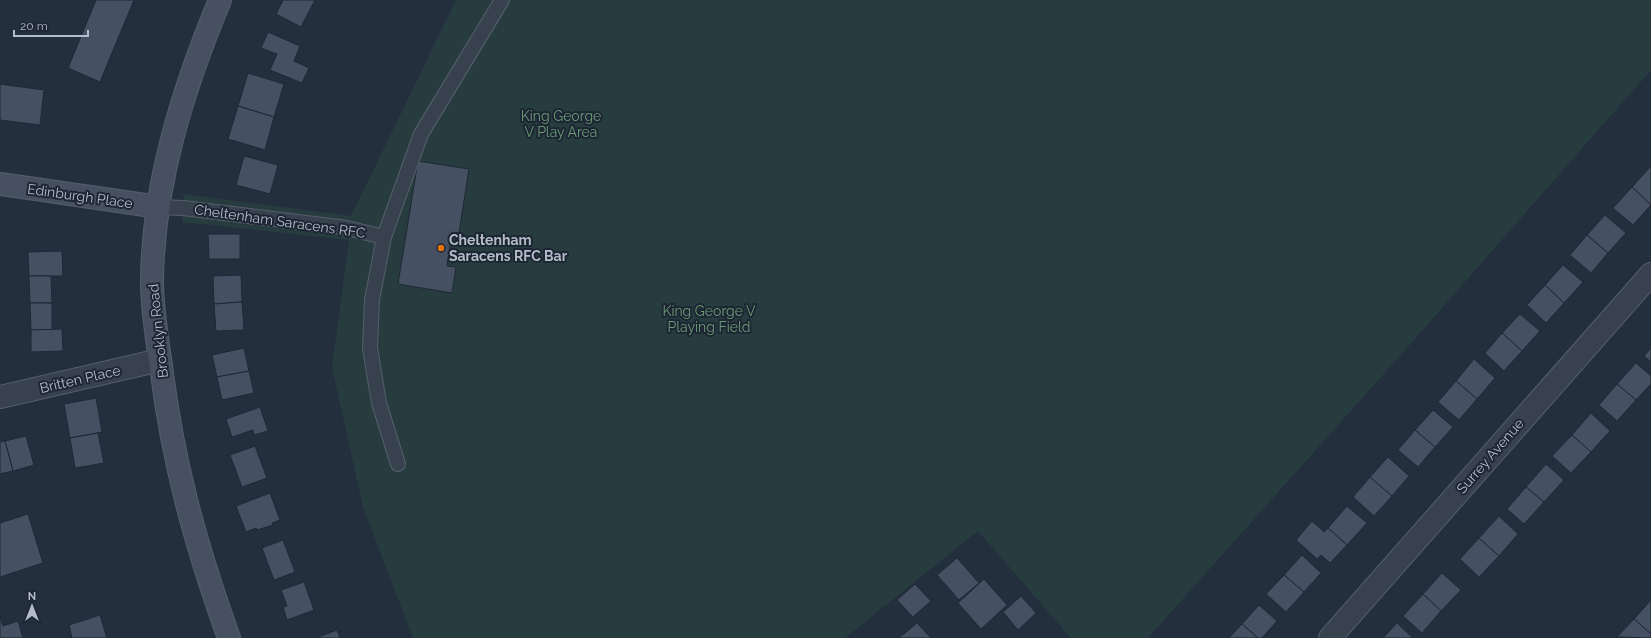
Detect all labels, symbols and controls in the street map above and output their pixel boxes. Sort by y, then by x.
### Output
scale bar [14,12,88,38]
text: 20 m [20,19,48,33]
park label: King George V Play Area [521,108,601,140]
street label: Edinburgh Place [26,181,134,211]
street label: Cheltenham Saracens RFC [193,201,367,241]
place label: Cheltenham Saracens RFC Bar [449,232,568,264]
marker: Cheltenham Saracens RFC Bar [436,243,446,253]
street label: Brooklyn Road [145,283,171,379]
park label: King George V Playing Field [662,303,756,335]
street label: Britten Place [38,362,122,396]
street label: Surrey Avenue [1453,415,1527,497]
north arrow [12,586,52,626]
text: N [28,590,36,603]

